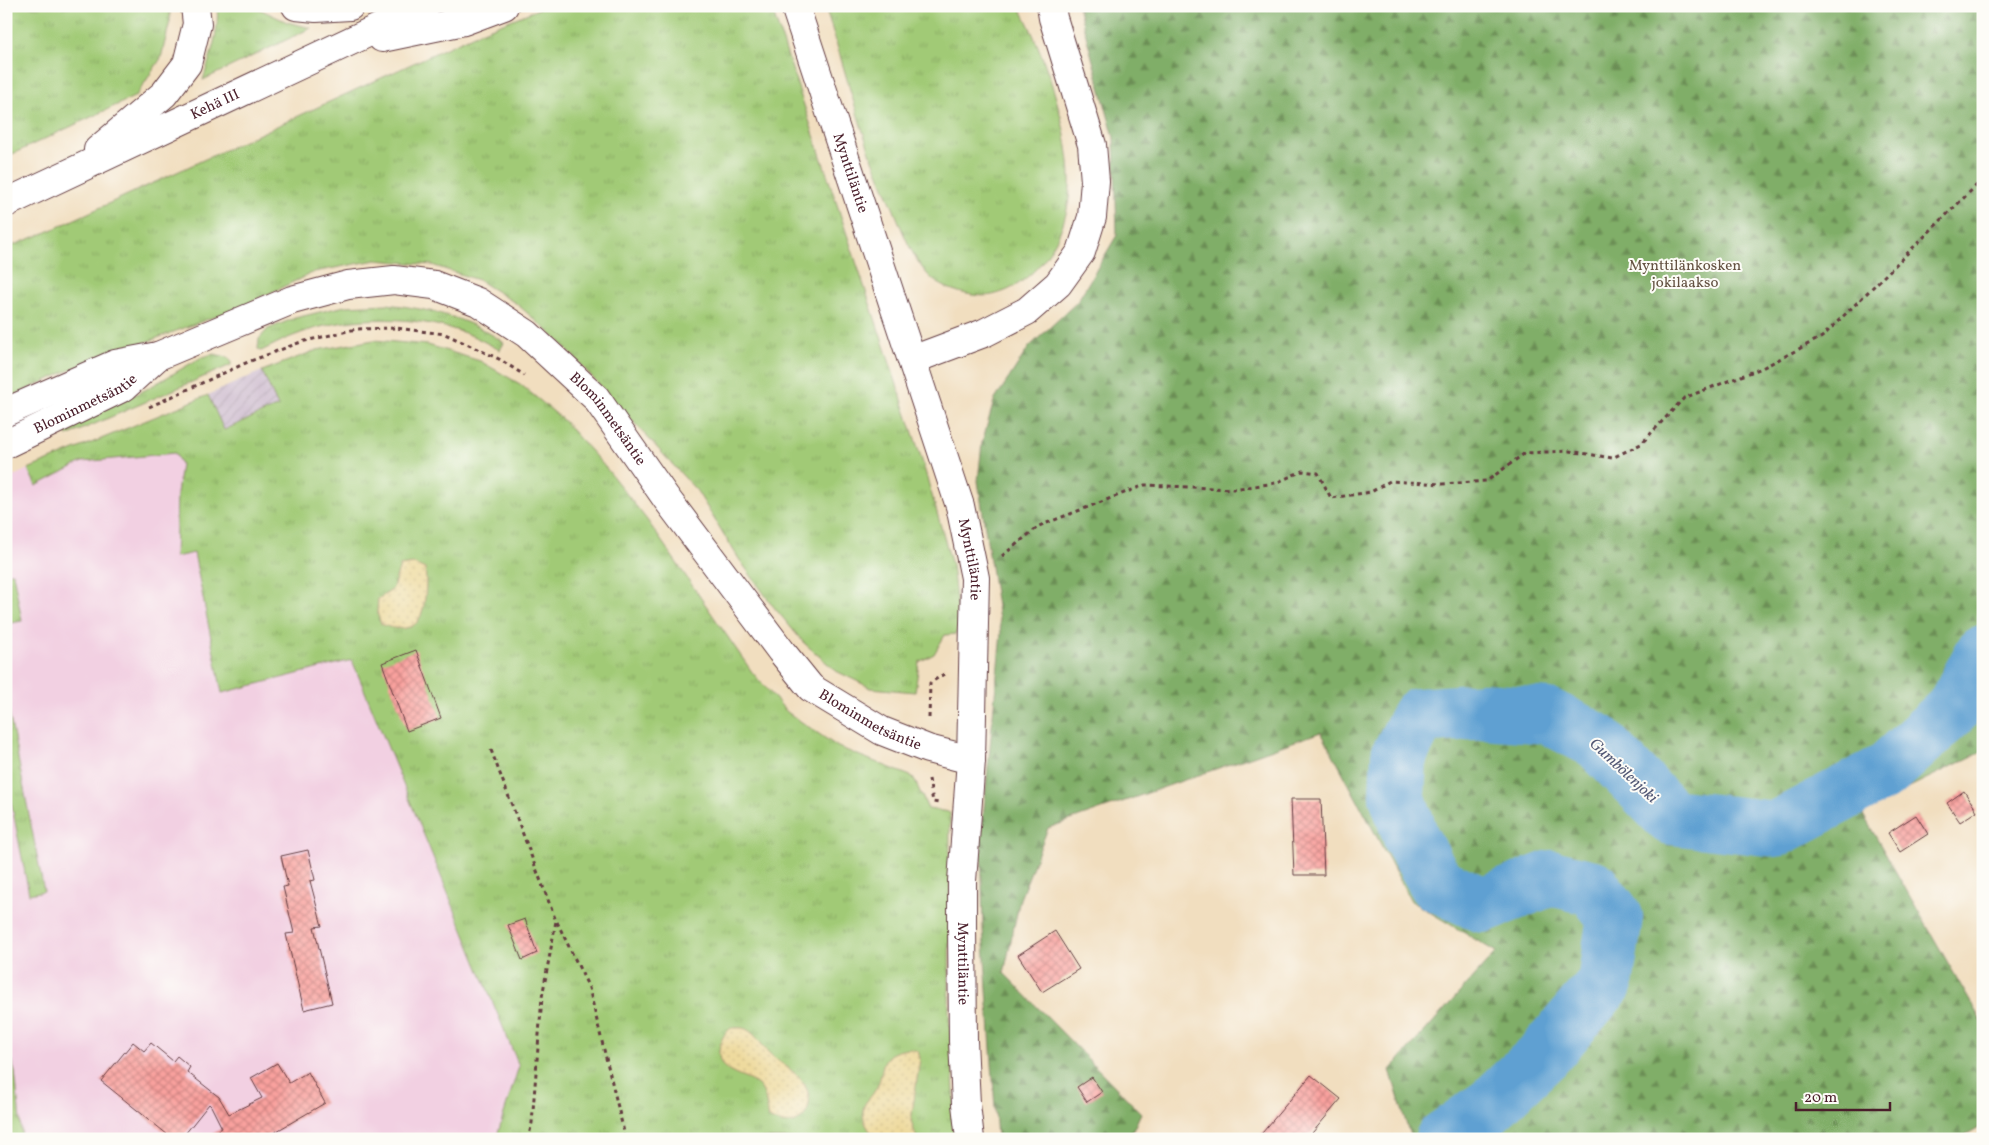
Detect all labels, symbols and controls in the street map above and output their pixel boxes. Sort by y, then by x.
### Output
street label: Kehä III [187,84,243,125]
street label: Mynttiläntie [827,130,873,216]
park label: Mynttilänkosken jokilaakso [1629,256,1741,294]
street label: Blominmetsäntie [564,368,651,470]
street label: Blominmetsäntie [30,369,142,440]
street label: Mynttiläntie [952,517,986,601]
street label: Blominmetsäntie [814,684,924,756]
water label: Gumbölenjoki [1584,733,1663,809]
street label: Mynttiläntie [951,922,973,1005]
scale bar [1796,1080,1890,1112]
text: 20 m [1804,1088,1837,1109]

